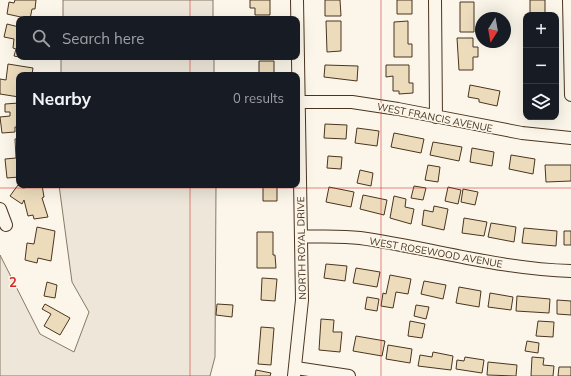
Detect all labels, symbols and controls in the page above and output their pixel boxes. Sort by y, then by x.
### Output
north arrow [475,12,511,48]
map controls [523,12,559,120]
button: + [523,12,559,48]
search box [16,16,300,60]
icon: search [30,27,52,49]
text: Search here [62,29,144,48]
button: − [523,48,559,84]
button: layers [523,84,559,120]
text: Nearby [32,88,91,109]
text: 0 results [233,90,284,106]
street label: WEST FRANCIS AVENUE [376,100,494,135]
street label: NORTH ROYAL DRIVE [294,196,309,300]
street label: WEST ROSEWOOD AVENUE [368,234,504,271]
text: 2 [9,274,17,290]

